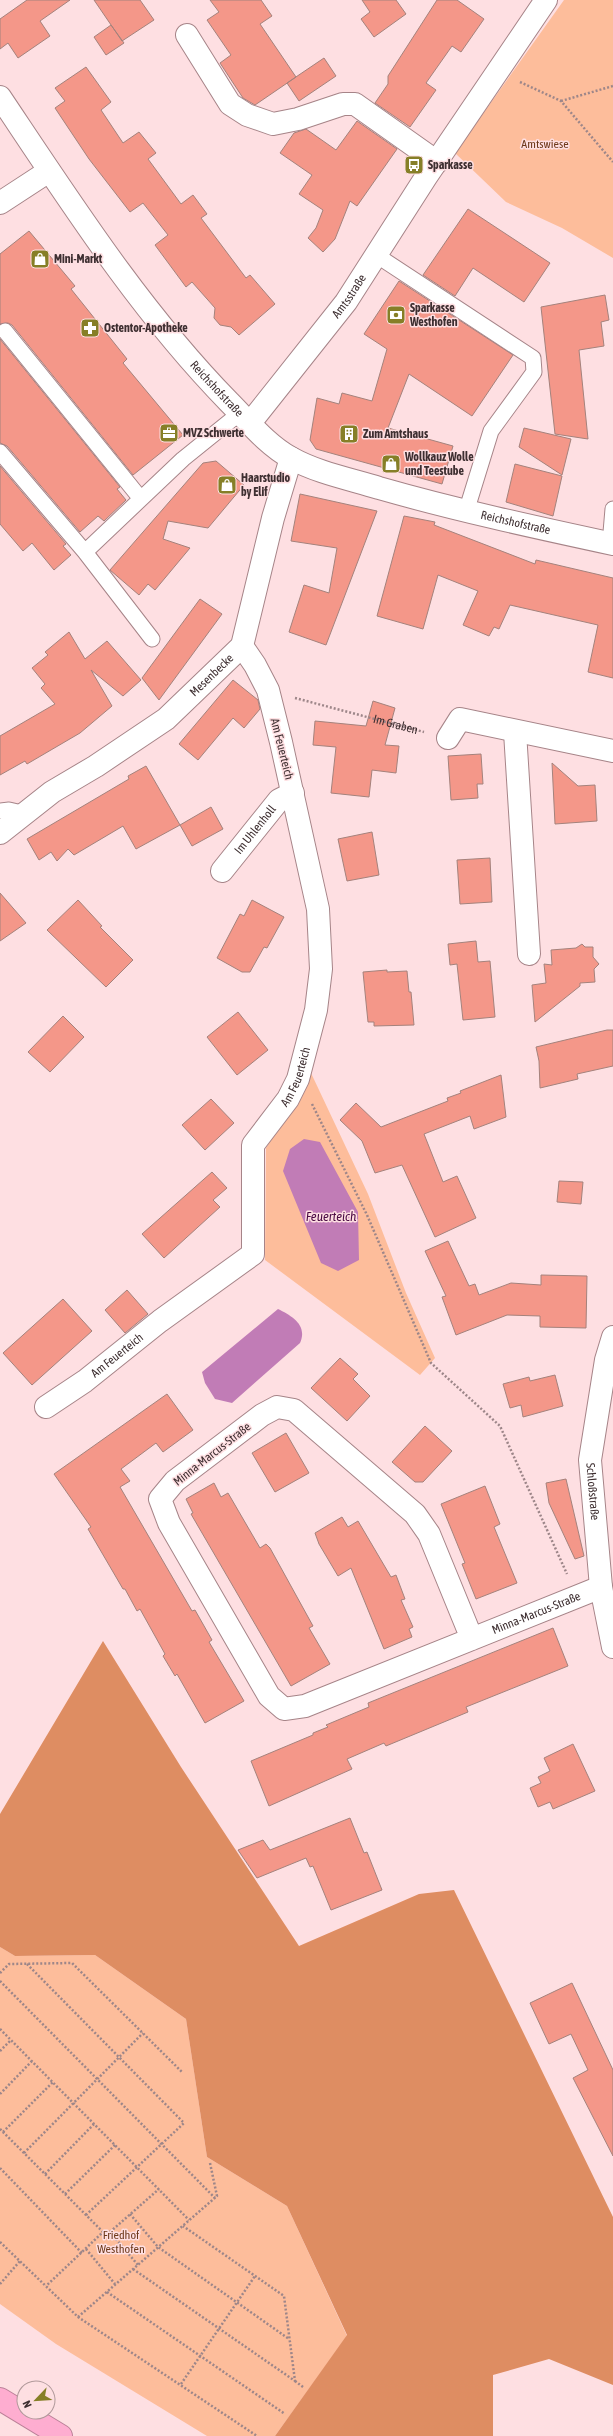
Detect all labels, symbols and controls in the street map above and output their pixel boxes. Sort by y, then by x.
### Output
park label: Amtswiese [521,137,569,151]
bus stop icon: Sparkasse [403,154,425,176]
place label: Sparkasse [428,158,473,172]
shop icon: Mini-Markt [29,248,51,270]
place label: Mini-Markt [54,252,103,266]
street label: Amtsstraße [329,272,369,321]
place label: Sparkasse Westhofen [409,301,458,329]
bank icon: Sparkasse Westhofen [385,304,407,326]
pharmacy icon: Ostentor-Apotheke [79,317,101,339]
place label: Ostentor-Apotheke [104,321,188,335]
street label: Reichshofstraße [187,358,246,419]
office icon: MVZ Schwerte [158,422,180,444]
building icon: Zum Amtshaus [338,423,360,445]
place label: MVZ Schwerte [183,426,245,440]
place label: Zum Amtshaus [363,427,429,441]
place label: Wollkauz Wolle und Teestube [404,450,474,478]
shop icon: Wollkauz Wolle und Teestube [380,453,402,475]
place label: Haarstudio by Elif [241,471,291,499]
shop icon: Haarstudio by Elif [216,474,238,496]
street label: Reichshofstraße [479,508,552,537]
street label: Mesenbecke [187,651,236,699]
street label: Im Graben [372,712,419,737]
street label: Am Feuerteich [268,717,296,781]
street label: Im Uhlenholl [231,802,279,857]
street label: Am Feuerteich [278,1046,313,1109]
water label: Feuerteich [306,1209,357,1224]
street label: Am Feuerteich [88,1330,146,1380]
street label: Minna-Marcus-Straße [171,1420,253,1488]
street label: Schloßstraße [583,1462,602,1521]
street label: Minna-Marcus-Straße [490,1589,583,1637]
park label: Friedhof Westhofen [97,2228,145,2256]
north arrow [16,2380,56,2420]
text: N [20,2399,34,2410]

